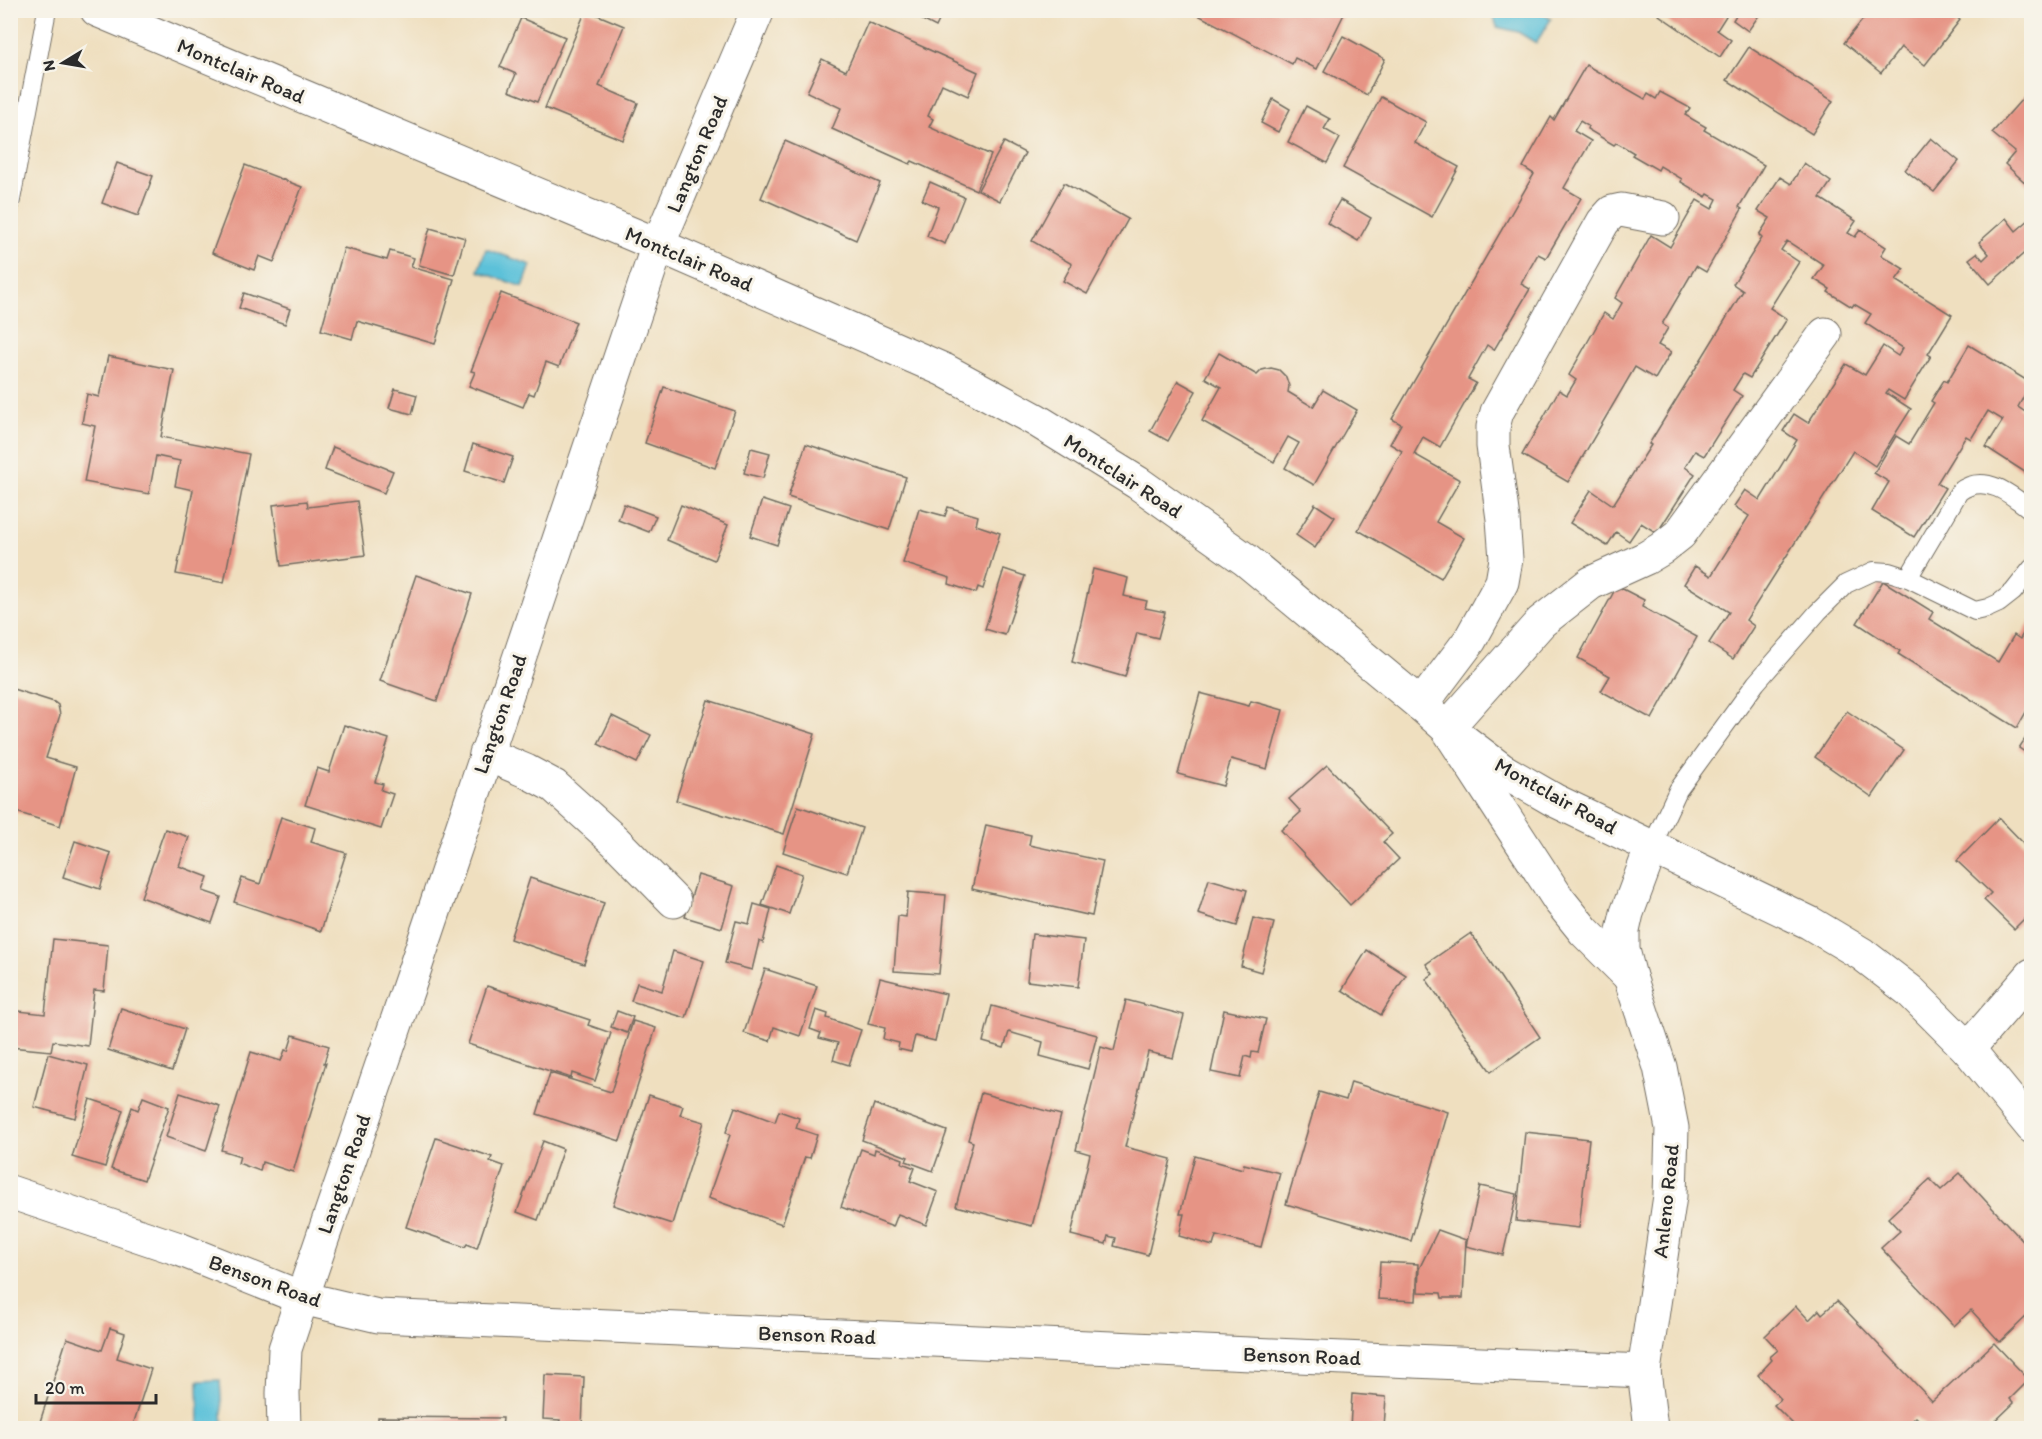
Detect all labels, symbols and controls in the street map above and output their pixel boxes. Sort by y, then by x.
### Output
street label: Montclair Road [174,32,309,109]
north arrow [33,33,93,93]
text: N [38,59,59,73]
street label: Langton Road [661,91,732,216]
street label: Montclair Road [622,220,757,297]
street label: Montclair Road [1059,428,1188,523]
street label: Langton Road [467,651,532,777]
street label: Montclair Road [1491,752,1622,840]
street label: Langton Road [311,1111,376,1237]
street label: Anleno Road [1647,1142,1684,1259]
street label: Benson Road [205,1249,325,1313]
street label: Benson Road [758,1320,877,1349]
street label: Benson Road [1243,1341,1362,1370]
scale bar [36,1367,156,1405]
text: 20 m [45,1377,85,1399]

